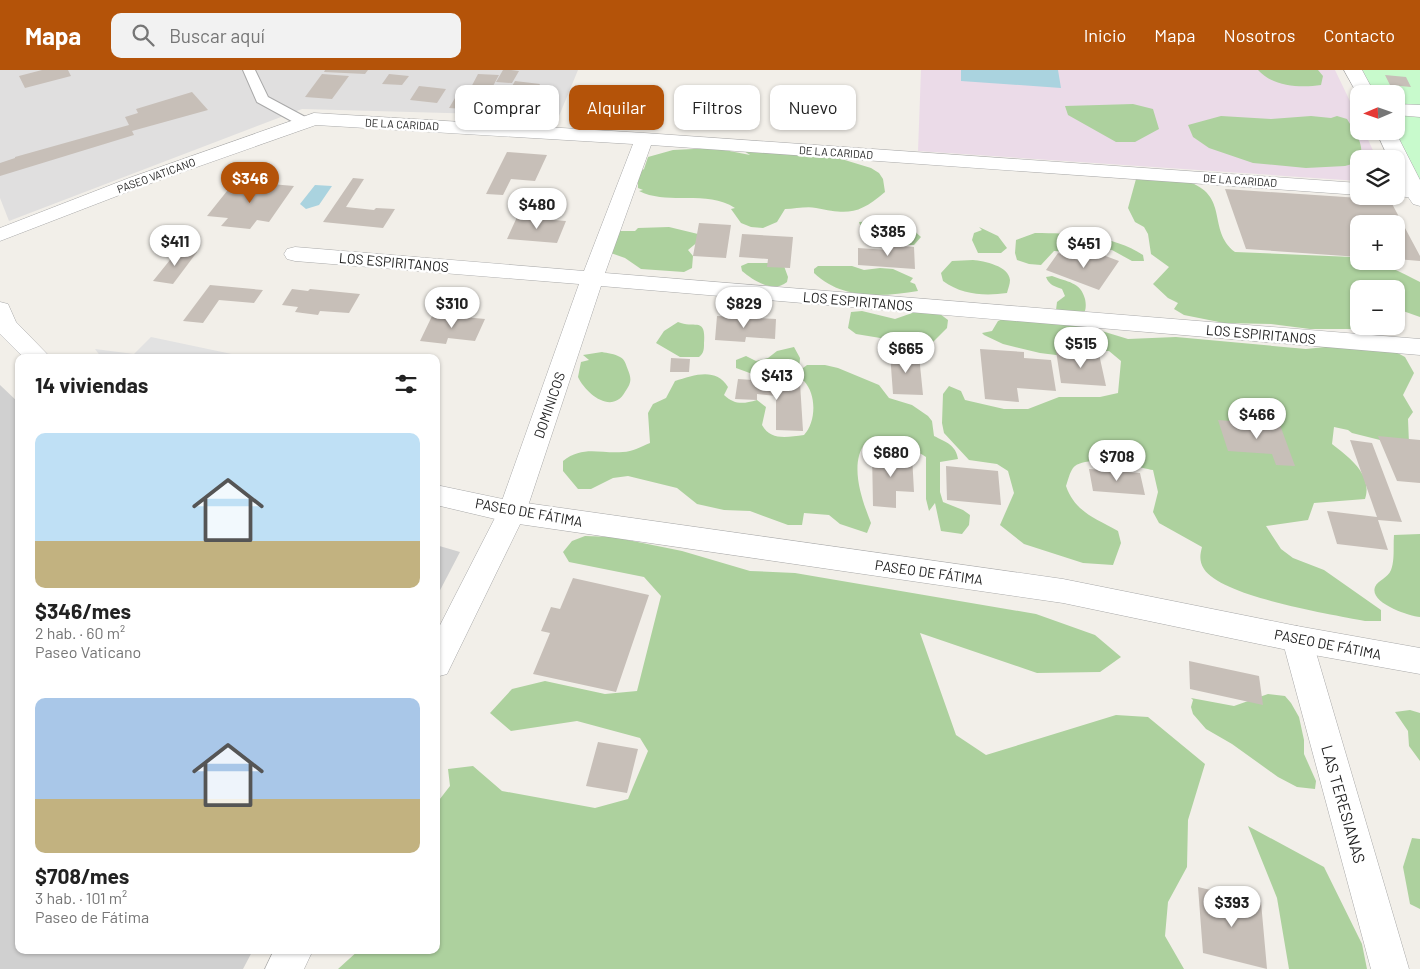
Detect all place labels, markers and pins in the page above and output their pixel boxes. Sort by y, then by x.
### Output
pin: $346 [220,162,280,204]
pin: $480 [507,188,567,230]
pin: $385 [858,214,918,257]
pin: $411 [145,224,205,267]
pin: $451 [1054,226,1114,269]
pin: $310 [422,286,482,329]
pin: $829 [714,286,774,329]
pin: $515 [1051,326,1111,369]
pin: $665 [876,332,936,374]
pin: $413 [747,358,807,401]
pin: $466 [1227,398,1287,440]
pin: $680 [861,436,921,478]
pin: $708 [1087,440,1147,482]
pin: $393 [1202,886,1262,928]

